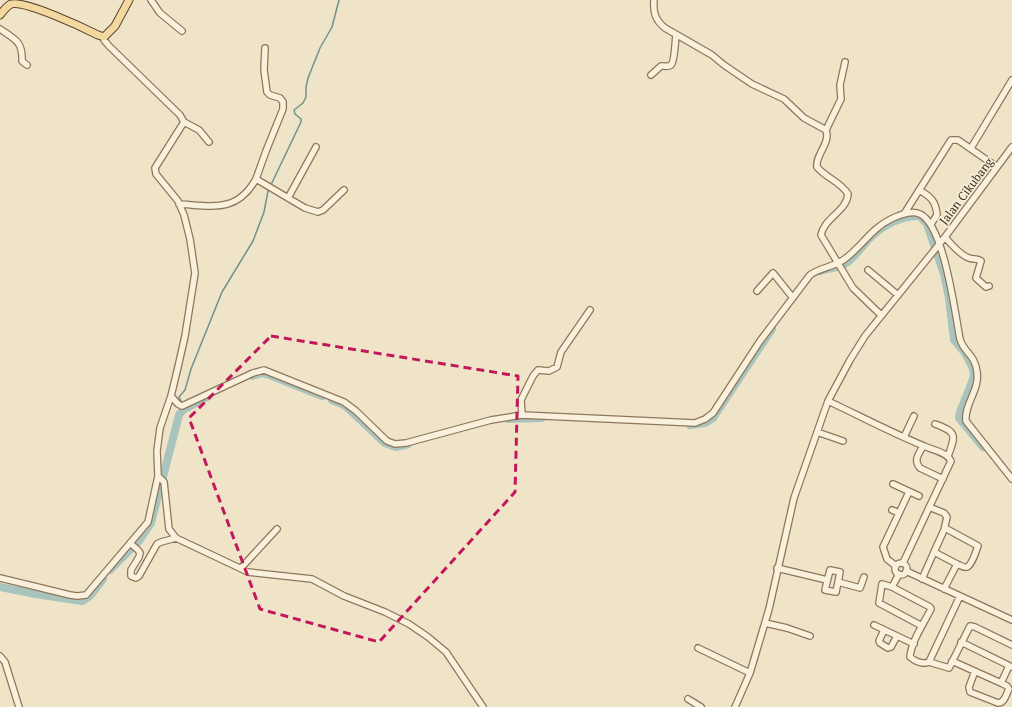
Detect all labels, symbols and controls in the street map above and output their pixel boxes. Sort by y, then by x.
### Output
street label: Jalan Cikubang [936,154,997,228]

